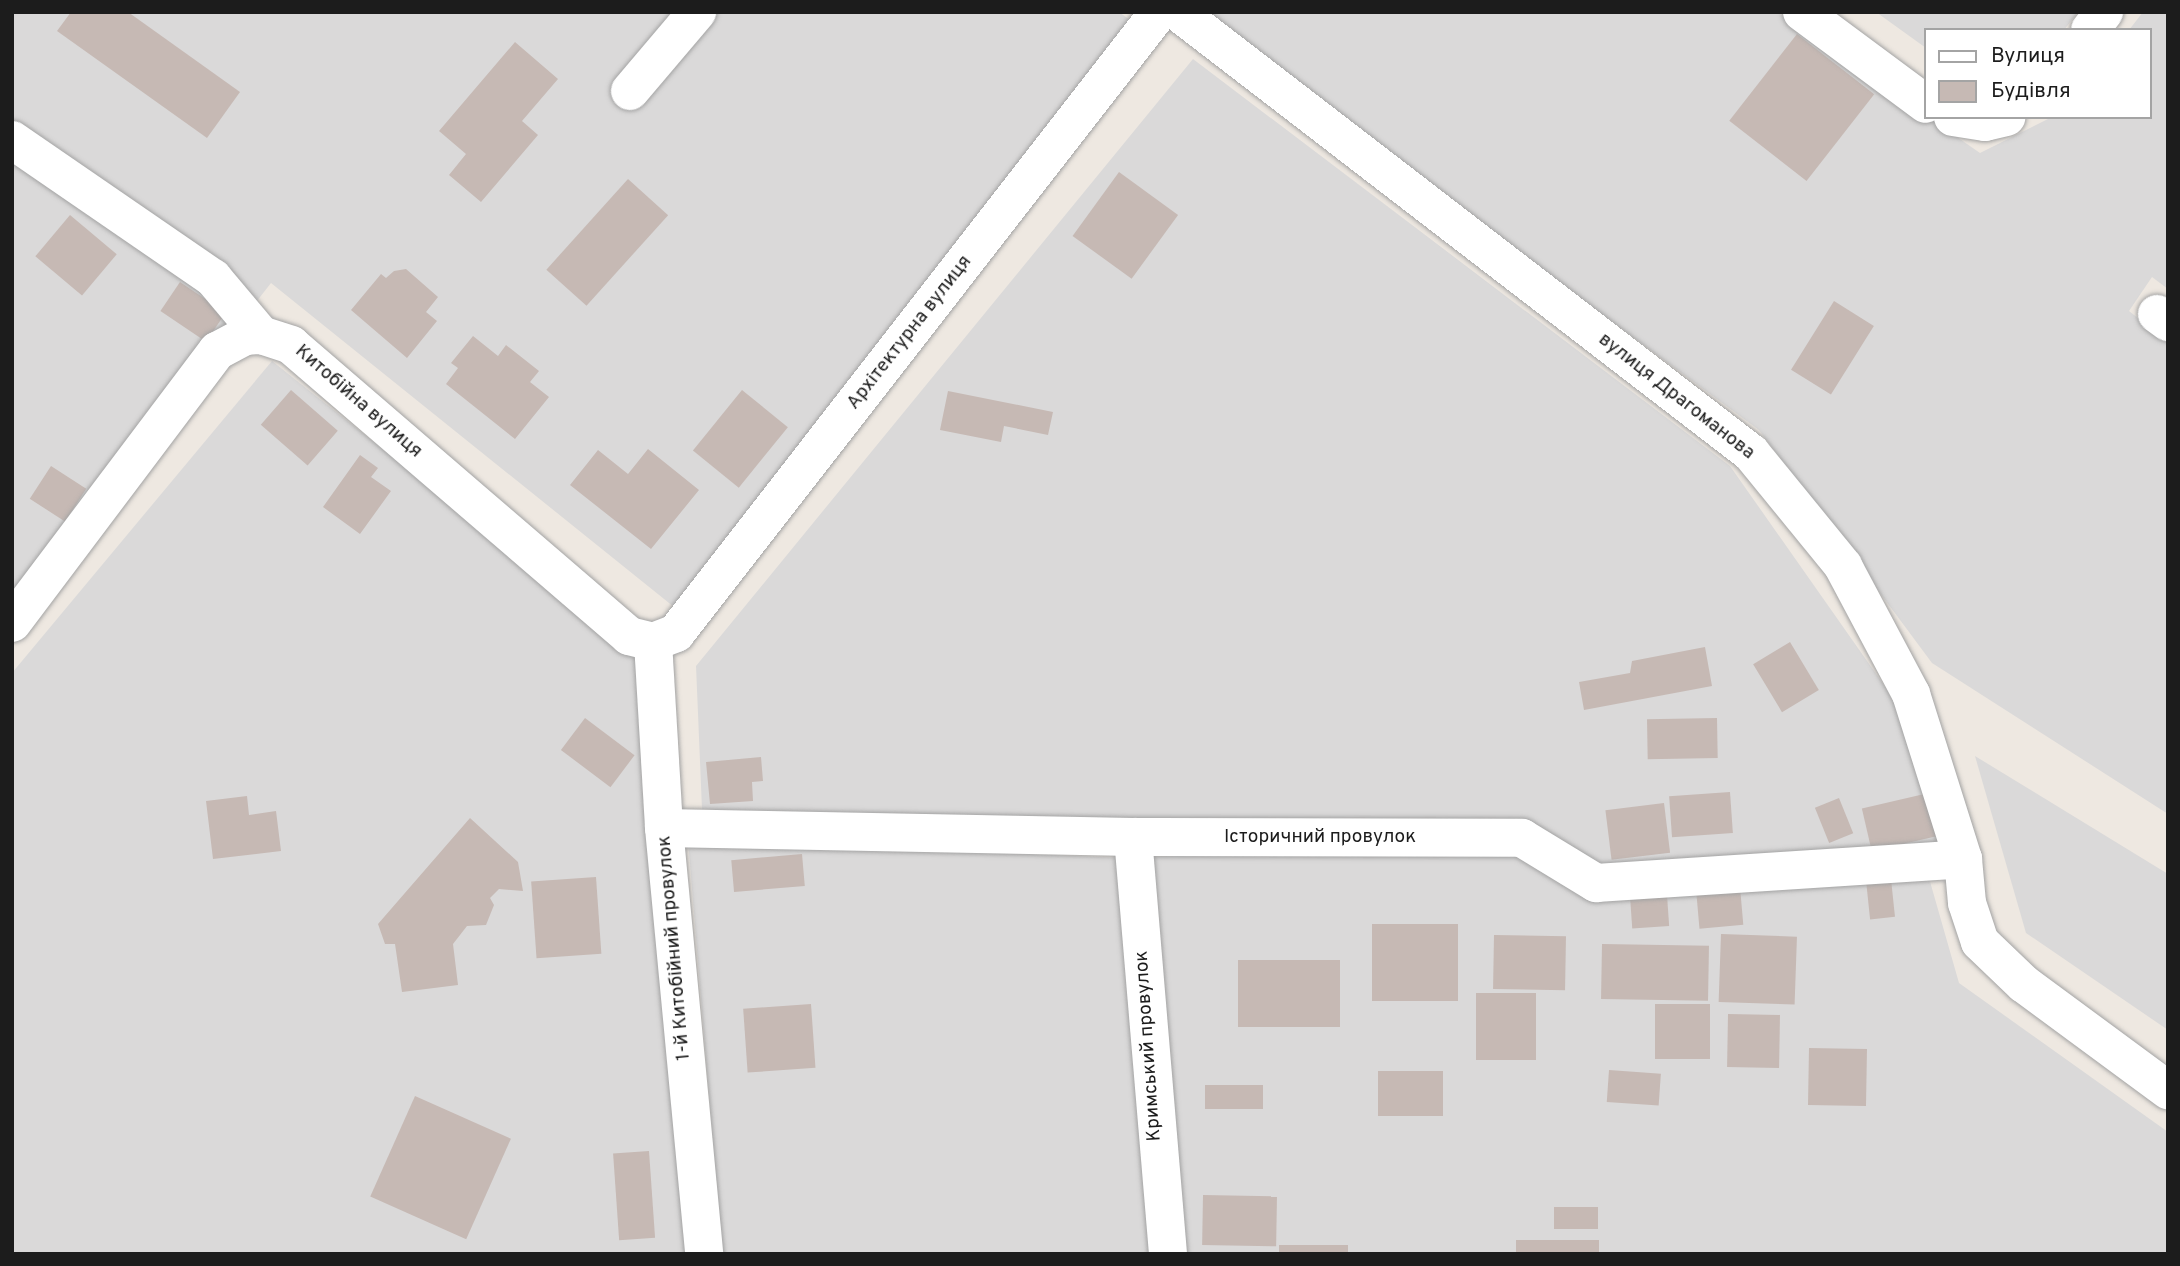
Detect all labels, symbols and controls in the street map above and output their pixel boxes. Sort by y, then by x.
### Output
legend [1924,28,2152,119]
text: Вулиця [1991,43,2065,70]
text: Будівля [1991,78,2071,105]
street label: Архітектурна вулиця [843,251,977,415]
street label: вулиця Драгоманова [1593,329,1759,465]
street label: Китобійна вулиця [290,341,426,463]
street label: Історичний провулок [1224,827,1416,849]
street label: 1-й Китобійний провулок [654,835,696,1061]
street label: Кримський провулок [1131,950,1167,1142]

